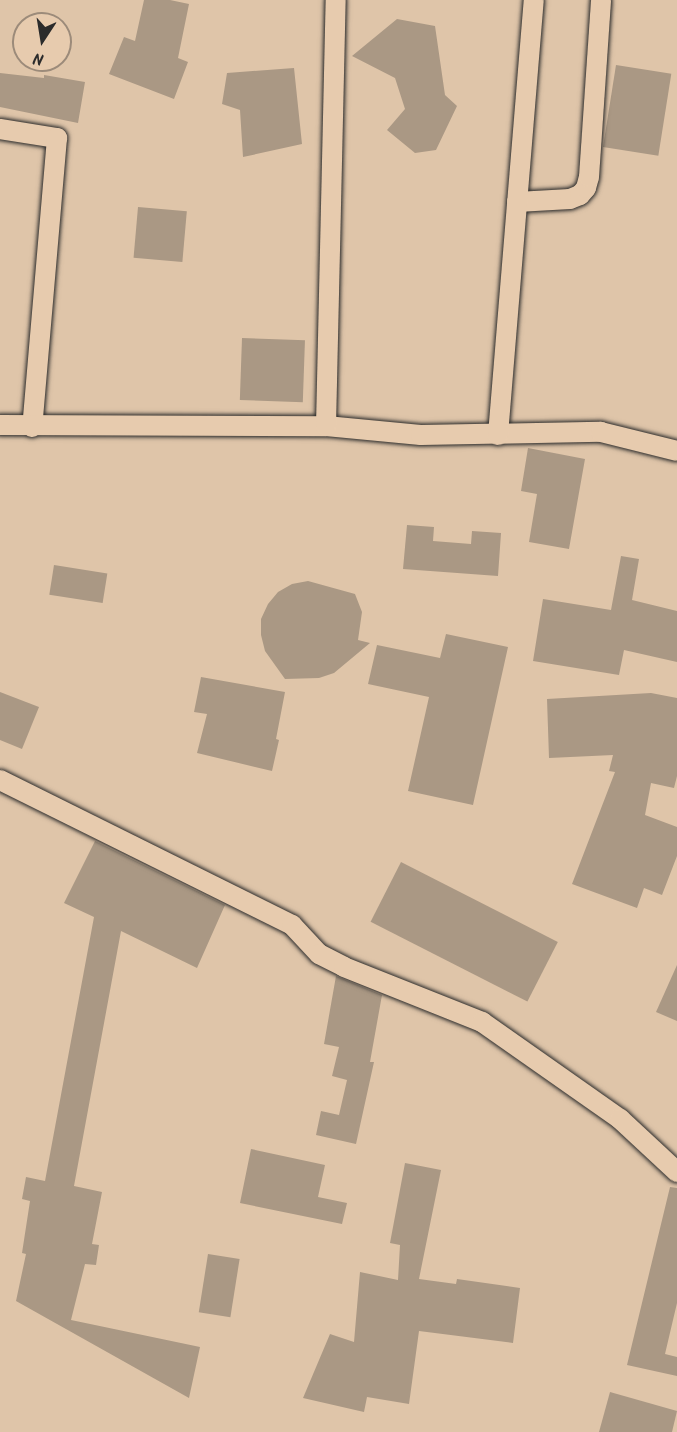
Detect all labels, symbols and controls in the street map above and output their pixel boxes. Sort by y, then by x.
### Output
north arrow [12,12,72,72]
text: N [31,45,46,71]

